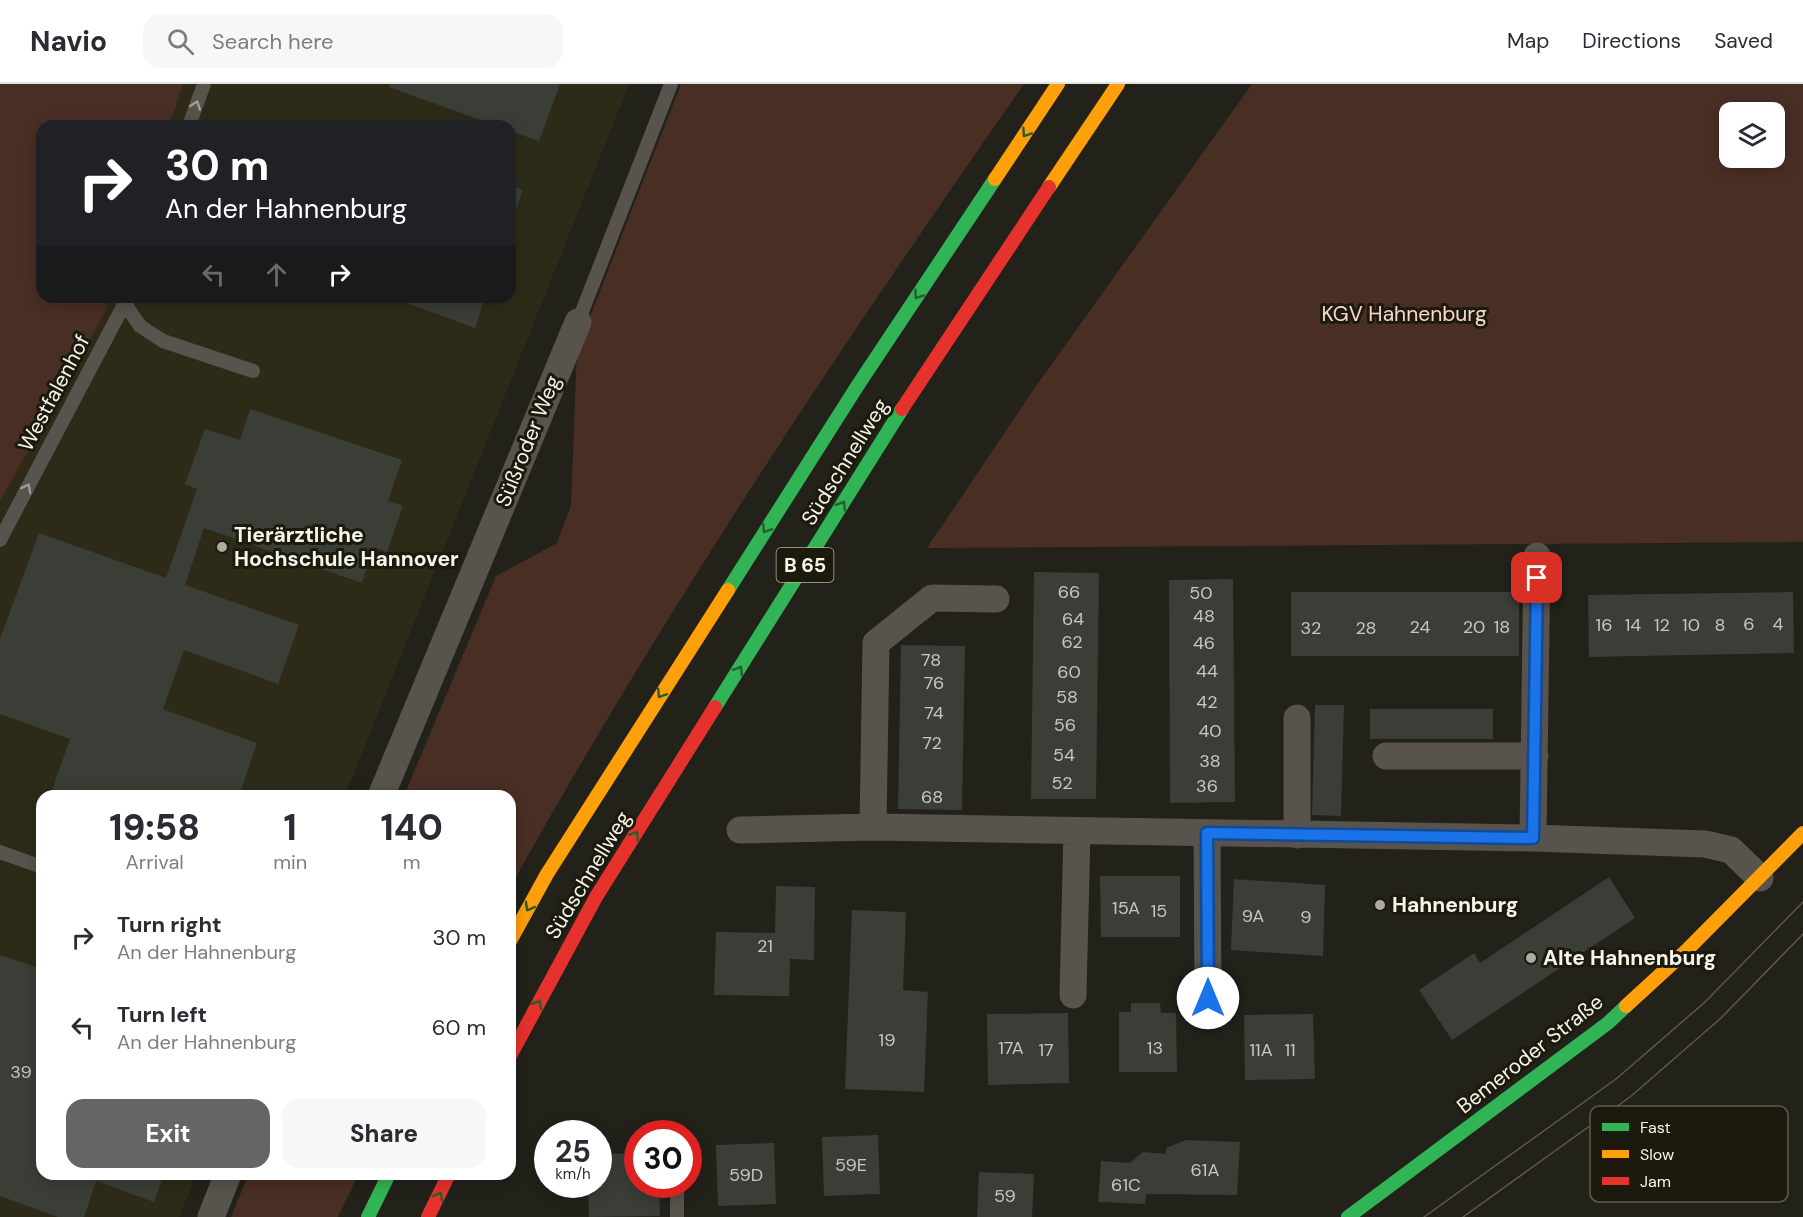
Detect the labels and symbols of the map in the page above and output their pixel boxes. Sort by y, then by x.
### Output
one-way arrow [189,100,202,111]
one-way arrow [1022,126,1033,137]
one-way arrow [913,289,925,299]
park label: KGV Hahnenburg [1321,300,1487,328]
street label: Westfalenhof [12,330,96,456]
street label: Süßroder Weg [489,371,567,511]
street label: Südschnellweg [795,393,895,531]
one-way arrow [20,484,32,495]
one-way arrow [835,501,847,511]
place label: Tierärztliche Hochschule Hannover [234,521,459,573]
one-way arrow [762,522,773,533]
marker: Tierärztliche Hochschule Hannover [215,540,229,554]
road number: B 65 [776,548,834,582]
pin [1511,552,1562,603]
house number: 66 [1058,580,1080,604]
house number: 50 [1189,581,1213,605]
house number: 48 [1193,604,1215,628]
house number: 64 [1062,607,1084,631]
house number: 6 [1743,612,1755,636]
house number: 4 [1773,612,1784,636]
house number: 16 [1596,613,1612,637]
house number: 14 [1625,613,1641,637]
house number: 12 [1654,613,1670,637]
house number: 10 [1682,613,1700,637]
house number: 8 [1715,613,1725,637]
house number: 24 [1410,615,1431,639]
house number: 20 [1463,615,1485,639]
house number: 18 [1494,615,1510,639]
house number: 32 [1300,616,1322,640]
house number: 28 [1355,616,1377,640]
house number: 62 [1061,630,1083,654]
house number: 46 [1193,631,1215,655]
house number: 78 [921,648,941,672]
house number: 44 [1196,659,1218,683]
house number: 60 [1057,660,1081,684]
one-way arrow [731,666,743,676]
house number: 76 [924,671,944,695]
house number: 58 [1056,685,1078,709]
one-way arrow [657,688,669,698]
house number: 42 [1196,690,1218,714]
house number: 74 [924,701,944,725]
house number: 56 [1054,713,1076,737]
house number: 40 [1198,719,1222,743]
house number: 72 [922,731,942,755]
house number: 54 [1053,743,1075,767]
house number: 38 [1199,749,1221,773]
house number: 52 [1051,771,1073,795]
house number: 36 [1196,774,1218,798]
house number: 68 [921,785,943,809]
street label: Südschnellweg [539,806,637,944]
one-way arrow [628,831,639,842]
place label: Hahnenburg [1392,891,1518,919]
house number: 15A [1112,896,1140,920]
marker: Hahnenburg [1373,898,1387,912]
house number: 15 [1151,899,1167,923]
one-way arrow [524,901,536,912]
house number: 9A [1242,904,1264,928]
house number: 9 [1300,905,1312,929]
house number: 21 [757,934,773,958]
place label: Alte Hahnenburg [1543,944,1716,972]
marker: Alte Hahnenburg [1524,951,1538,965]
position arrow [1176,966,1240,1030]
street label: Bemeroder Straße [1451,988,1609,1120]
one-way arrow [531,1000,542,1011]
house number: 19 [879,1028,895,1052]
house number: 17A [998,1036,1024,1060]
house number: 13 [1147,1036,1163,1060]
house number: 17 [1038,1038,1054,1062]
house number: 11A [1249,1038,1273,1062]
house number: 11 [1284,1038,1296,1062]
house number: 39 [10,1060,32,1084]
legend [1590,1106,1788,1202]
text: Fast [1640,1117,1671,1138]
speed limit sign: 30 [624,1120,702,1198]
text: Slow [1640,1144,1674,1165]
house number: 59E [835,1153,867,1177]
house number: 61A [1191,1158,1219,1182]
house number: 59D [729,1163,763,1187]
text: Jam [1640,1171,1671,1192]
house number: 61C [1111,1173,1141,1197]
house number: 59 [994,1184,1016,1208]
one-way arrow [431,1191,443,1202]

